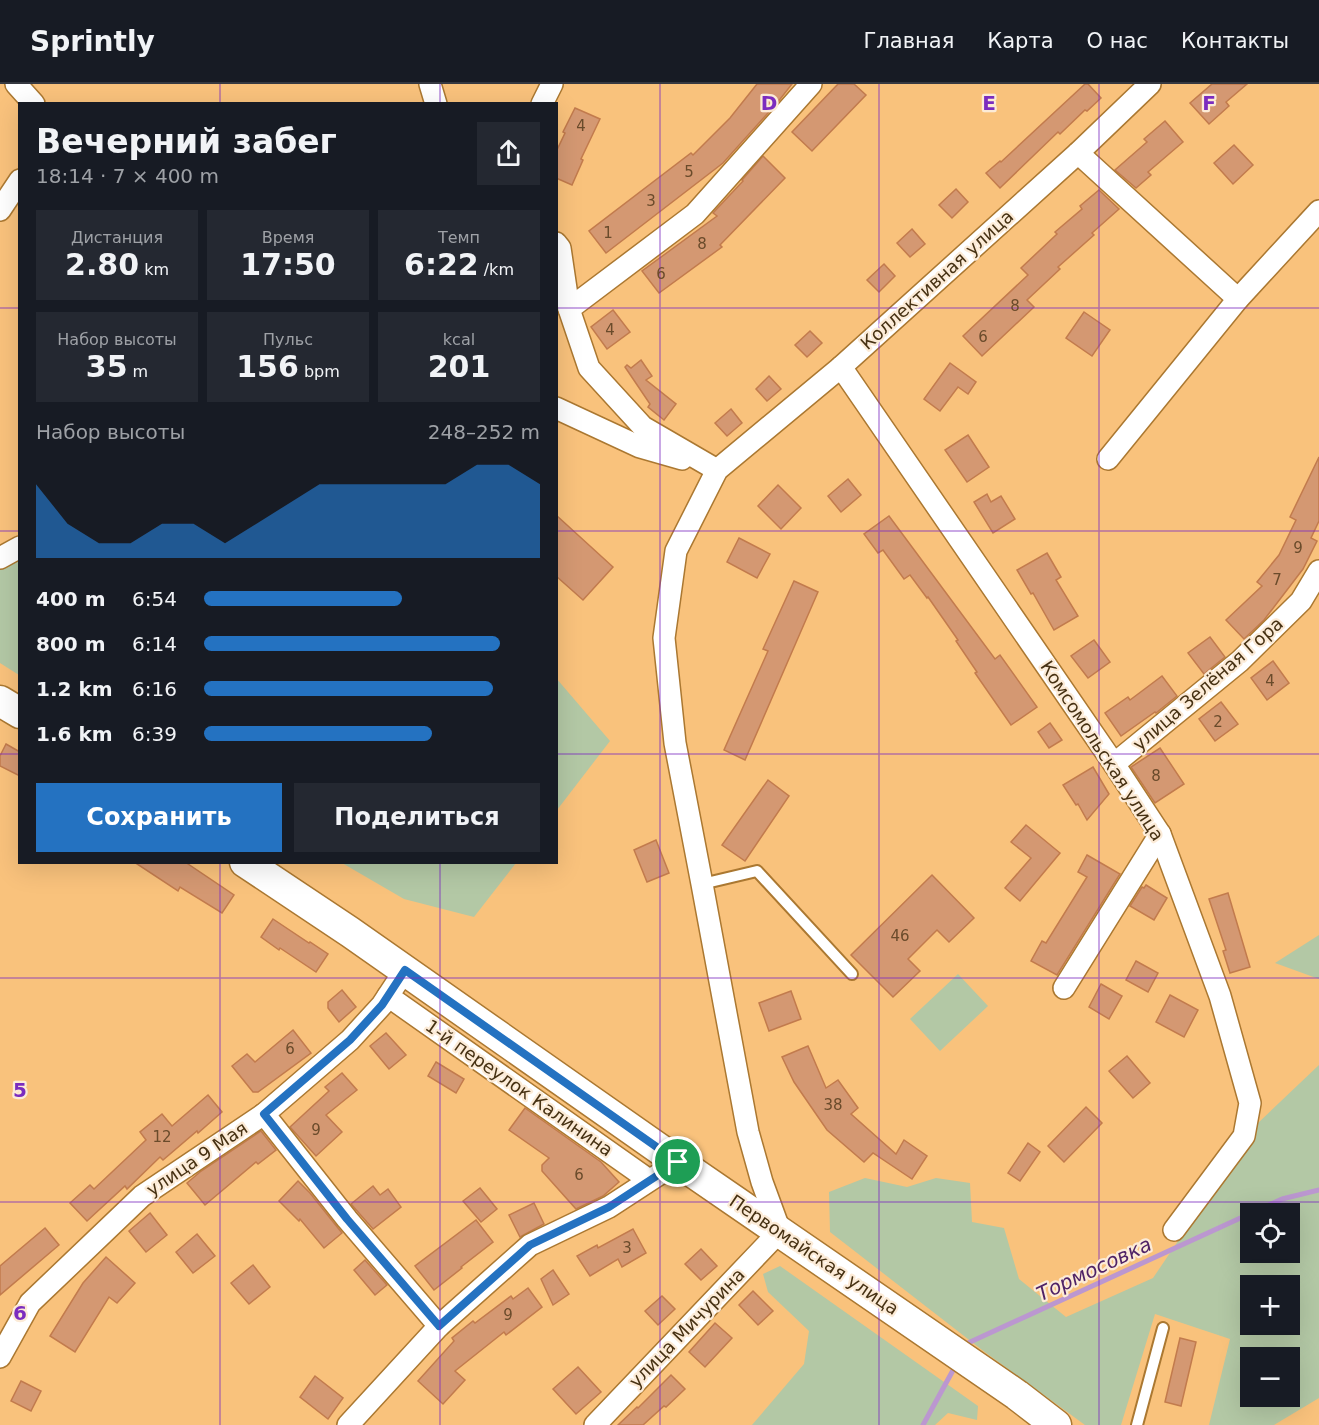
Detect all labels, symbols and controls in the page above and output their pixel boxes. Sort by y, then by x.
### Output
text: Sprintly [30,25,155,58]
text: Главная [864,29,954,53]
text: Карта [987,29,1054,53]
text: О нас [1087,29,1148,53]
text: Контакты [1181,29,1289,53]
text: D [761,91,777,115]
text: E [982,91,996,115]
text: F [1202,91,1216,115]
house number: 4 [576,117,586,135]
text: Вечерний забег [36,122,337,161]
button: share [477,122,540,185]
house number: 5 [684,163,694,181]
text: 18:14 · 7 × 400 m [36,164,219,188]
house number: 3 [646,192,656,210]
street label: Коллективная улица [856,206,1017,354]
house number: 1 [603,224,613,242]
text: Дистанция [71,228,163,247]
text: Время [262,228,314,247]
text: Темп [438,228,480,247]
house number: 8 [697,235,707,253]
text: 2.80 [65,247,139,282]
text: 17:50 [240,247,336,282]
text: 6:22 [404,247,479,282]
text: km [139,260,169,279]
text: /km [479,260,514,279]
house number: 6 [656,265,666,283]
house number: 8 [1010,297,1020,315]
house number: 4 [605,321,615,339]
house number: 6 [978,328,988,346]
text: Набор высоты [57,330,177,349]
text: Пульс [263,330,313,349]
text: kcal [443,330,475,349]
text: 35 [86,349,128,384]
text: 156 [236,349,299,384]
text: 201 [428,349,490,384]
text: m [128,362,148,381]
text: bpm [299,362,340,381]
text: Набор высоты [36,420,185,444]
text: 248–252 m [428,420,540,444]
house number: 9 [1293,539,1303,557]
house number: 7 [1272,571,1282,589]
text: 400 m [36,587,106,611]
text: 6:54 [132,587,177,611]
street label: улица Зелёная Гора [1128,613,1287,754]
text: 800 m [36,632,106,656]
text: 6:14 [132,632,177,656]
street label: Комсомольская улица [1036,657,1169,845]
house number: 4 [1265,672,1275,690]
text: 1.2 km [36,677,113,701]
text: 6:16 [132,677,177,701]
house number: 2 [1213,713,1223,731]
text: 1.6 km [36,722,113,746]
text: 6:39 [132,722,177,746]
house number: 8 [1151,767,1161,785]
button: Сохранить [36,783,282,852]
button: Поделиться [294,783,540,852]
house number: 46 [890,927,910,945]
street label: 1-й переулок Калинина [422,1015,617,1160]
house number: 6 [285,1040,295,1058]
text: 5 [13,1078,27,1102]
house number: 38 [823,1096,843,1114]
street label: улица 9 Мая [142,1117,251,1200]
house number: 9 [311,1121,321,1139]
house number: 12 [152,1128,172,1146]
pin [652,1136,703,1187]
icon: arrive [661,1145,694,1178]
house number: 6 [574,1166,584,1184]
street label: Первомайская улица [726,1190,903,1319]
map controls [1240,1203,1300,1407]
button: locate [1240,1203,1300,1263]
water label: Тормосовка [1033,1232,1155,1306]
house number: 3 [622,1239,632,1257]
street label: улица Мичурина [624,1264,749,1392]
button: + [1240,1275,1300,1335]
text: 6 [13,1301,27,1325]
house number: 9 [503,1306,513,1324]
button: − [1240,1347,1300,1407]

